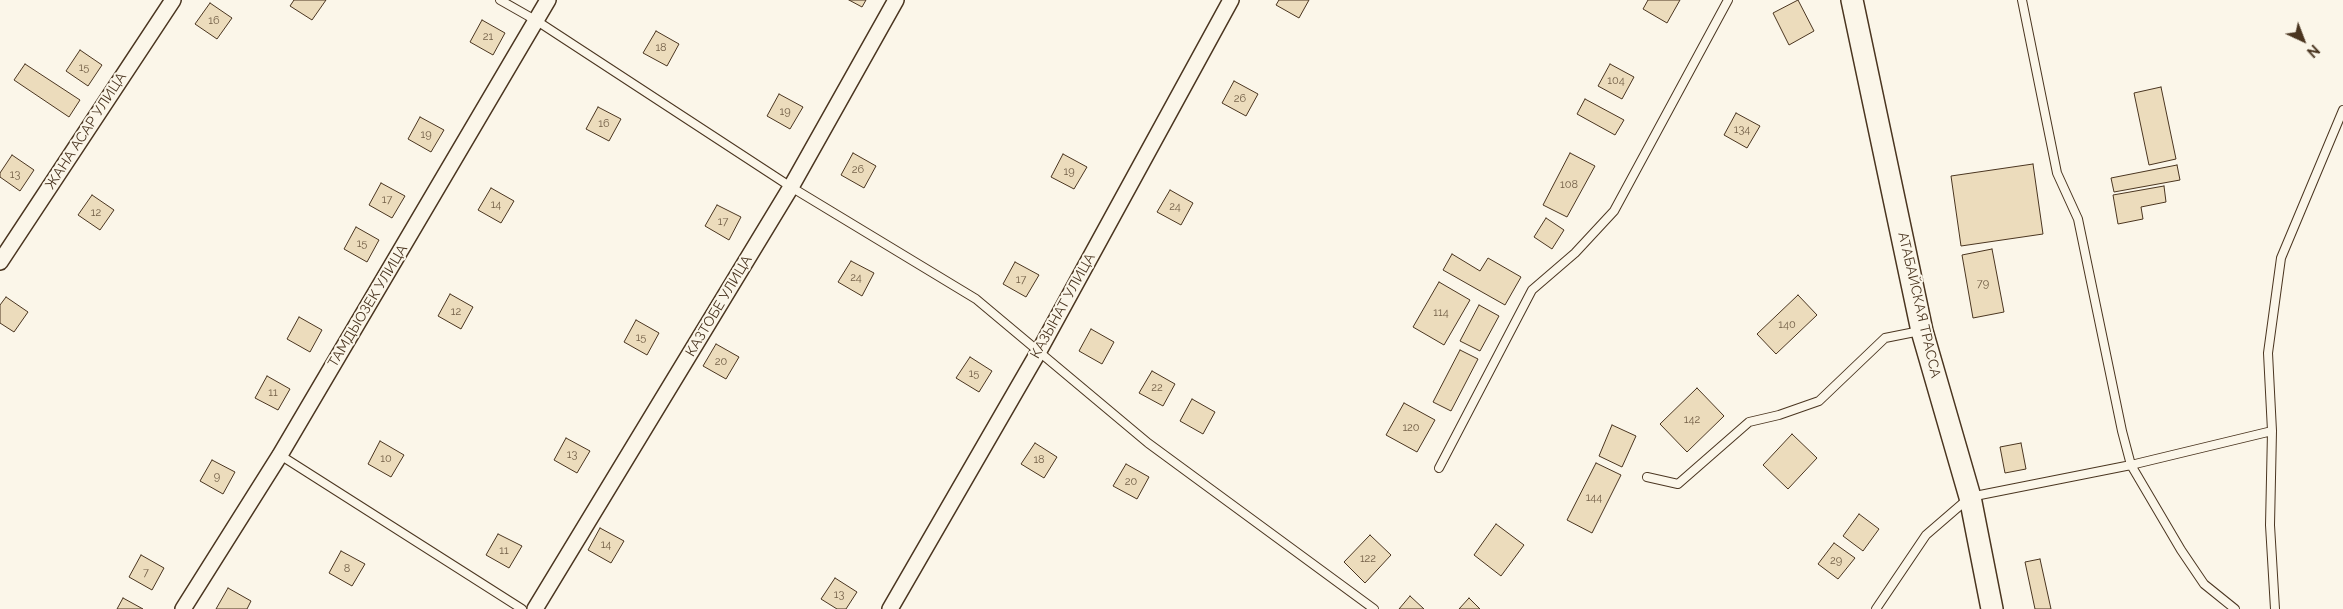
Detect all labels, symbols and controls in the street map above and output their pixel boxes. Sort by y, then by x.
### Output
house number: 16 [208,14,220,28]
north arrow [2278,15,2328,65]
house number: 21 [483,30,493,44]
house number: 18 [655,41,667,55]
text: N [2304,41,2323,60]
house number: 15 [79,61,89,75]
street label: ЖАНА АСАР УЛИЦА [42,69,130,193]
house number: 104 [1607,74,1625,88]
house number: 26 [1234,92,1246,106]
house number: 19 [779,105,791,119]
house number: 16 [598,117,610,131]
house number: 134 [1734,123,1750,137]
house number: 19 [420,128,432,142]
house number: 26 [852,163,864,177]
house number: 19 [1063,165,1075,179]
house number: 13 [10,168,20,182]
house number: 108 [1560,178,1578,192]
house number: 17 [382,193,392,207]
house number: 14 [491,198,501,212]
house number: 24 [1169,200,1181,214]
house number: 12 [91,206,101,220]
house number: 17 [718,215,728,229]
street label: АТАБАЙСКАЯ ТРАССА [1894,230,1944,380]
house number: 15 [357,237,367,251]
street label: ТАМДЫОЗЕК УЛИЦА [325,242,411,370]
street label: КАЗЫНАТ УЛИЦА [1027,250,1099,362]
street label: КАЗТОБЕ УЛИЦА [682,252,756,360]
house number: 24 [850,271,862,285]
house number: 17 [1016,273,1026,287]
house number: 79 [1977,277,1989,291]
house number: 12 [451,305,461,319]
house number: 114 [1433,306,1449,320]
house number: 140 [1778,318,1796,332]
house number: 15 [636,331,646,345]
house number: 20 [715,355,727,369]
house number: 15 [969,367,979,381]
house number: 22 [1151,381,1163,395]
house number: 11 [268,386,278,400]
house number: 142 [1684,413,1700,427]
house number: 120 [1402,421,1420,435]
house number: 13 [567,448,577,462]
house number: 10 [380,452,392,466]
house number: 18 [1033,453,1045,467]
house number: 9 [214,470,220,484]
house number: 20 [1125,475,1137,489]
house number: 144 [1586,491,1602,505]
house number: 14 [601,538,611,552]
house number: 11 [499,544,509,558]
house number: 122 [1360,552,1376,566]
house number: 29 [1830,554,1842,568]
house number: 8 [344,562,350,576]
house number: 7 [143,566,149,580]
house number: 13 [834,588,844,602]

